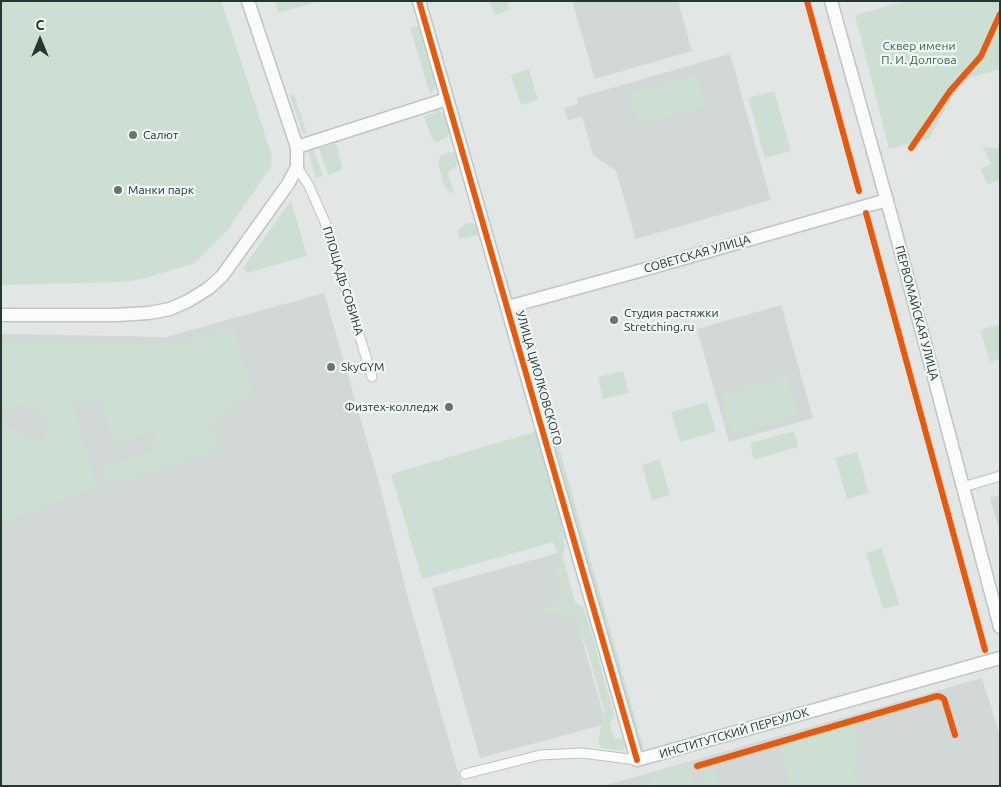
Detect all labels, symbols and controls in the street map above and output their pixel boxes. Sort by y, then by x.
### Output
north arrow [15,15,65,65]
text: С [36,17,44,33]
park label: Сквер имени П. И. Долгова [881,39,957,67]
place label: Салют [143,128,178,142]
marker: Салют [127,129,139,141]
place label: Манки парк [128,183,194,197]
marker: Манки парк [112,184,124,196]
street label: ПЛОЩАДЬ СОБИНА [320,225,366,337]
street label: СОВЕТСКАЯ УЛИЦА [642,232,752,276]
street label: ПЕРВОМАЙСКАЯ УЛИЦА [892,244,942,382]
place label: Студия растяжки Stretching.ru [624,306,719,334]
street label: УЛИЦА ЦИОЛКОВСКОГО [513,309,565,447]
marker: Студия растяжки Stretching.ru [608,314,620,326]
place label: SkyGYM [341,360,384,374]
marker: SkyGYM [325,361,337,373]
place label: Физтех-колледж [345,400,439,414]
marker: Физтех-колледж [443,401,455,413]
street label: ИНСТИТУТСКИЙ ПЕРЕУЛОК [658,705,810,761]

